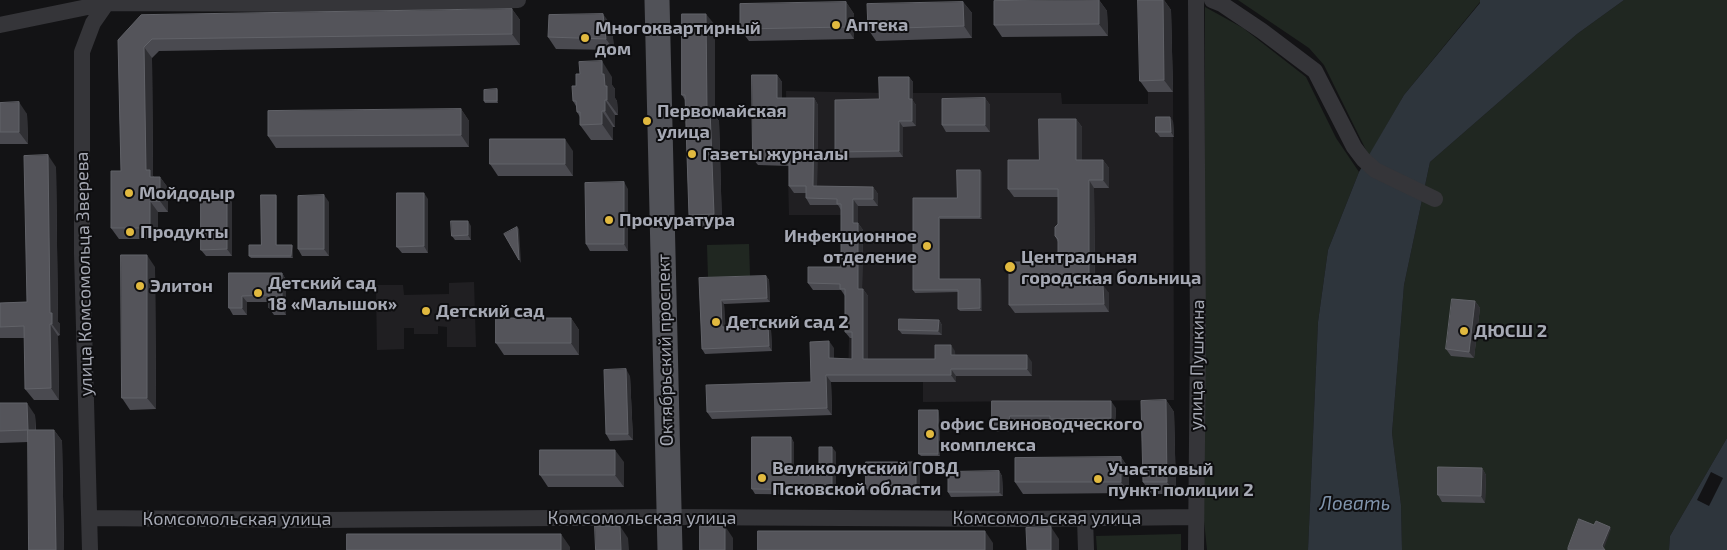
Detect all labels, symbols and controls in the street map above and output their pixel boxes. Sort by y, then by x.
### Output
place label: Аптека [846,14,908,36]
place label: Многоквартирный дом [595,17,761,59]
marker: Аптека [830,19,842,31]
marker: Многоквартирный дом [579,32,591,44]
place label: Первомайская улица [657,100,787,142]
marker: Первомайская улица [641,115,653,127]
place label: Газеты журналы [702,143,848,165]
marker: Газеты журналы [686,148,698,160]
street label: улица Комсомольца Зверева [71,151,97,397]
place label: Мойдодыр [139,182,235,204]
marker: Мойдодыр [123,187,135,199]
place label: Прокуратура [619,209,735,231]
marker: Прокуратура [603,214,615,226]
place label: Продукты [140,221,228,243]
place label: Инфекционное отделение [784,225,917,268]
marker: Продукты [124,226,136,238]
marker: Инфекционное отделение [921,240,933,252]
place label: Центральная городская больница [1021,246,1201,288]
street label: Октябрьский проспект [653,254,677,446]
marker: Центральная городская больница [1003,260,1017,274]
place label: Детский сад 18 «Малышок» [268,272,397,314]
place label: Элитон [150,275,213,297]
marker: Элитон [134,280,146,292]
marker: Детский сад 18 «Малышок» [252,287,264,299]
street label: улица Пушкина [1185,299,1209,431]
place label: Детский сад [436,300,544,322]
marker: Детский сад [420,305,432,317]
place label: Детский сад 2 [726,311,849,333]
marker: Детский сад 2 [710,316,722,328]
place label: ДЮСШ 2 [1474,320,1547,342]
marker: ДЮСШ 2 [1458,325,1470,337]
place label: офис Свиноводческого комплекса [940,413,1143,456]
marker: офис Свиноводческого комплекса [924,428,936,440]
place label: Великолукский ГОВД Псковской области [772,457,959,499]
place label: Участковый пункт полиции 2 [1108,458,1254,500]
marker: Великолукский ГОВД Псковской области [756,472,768,484]
marker: Участковый пункт полиции 2 [1092,473,1104,485]
water label: Ловать [1320,493,1390,515]
street label: Комсомольская улица [548,507,736,529]
street label: Комсомольская улица [953,507,1141,529]
street label: Комсомольская улица [143,508,331,530]

